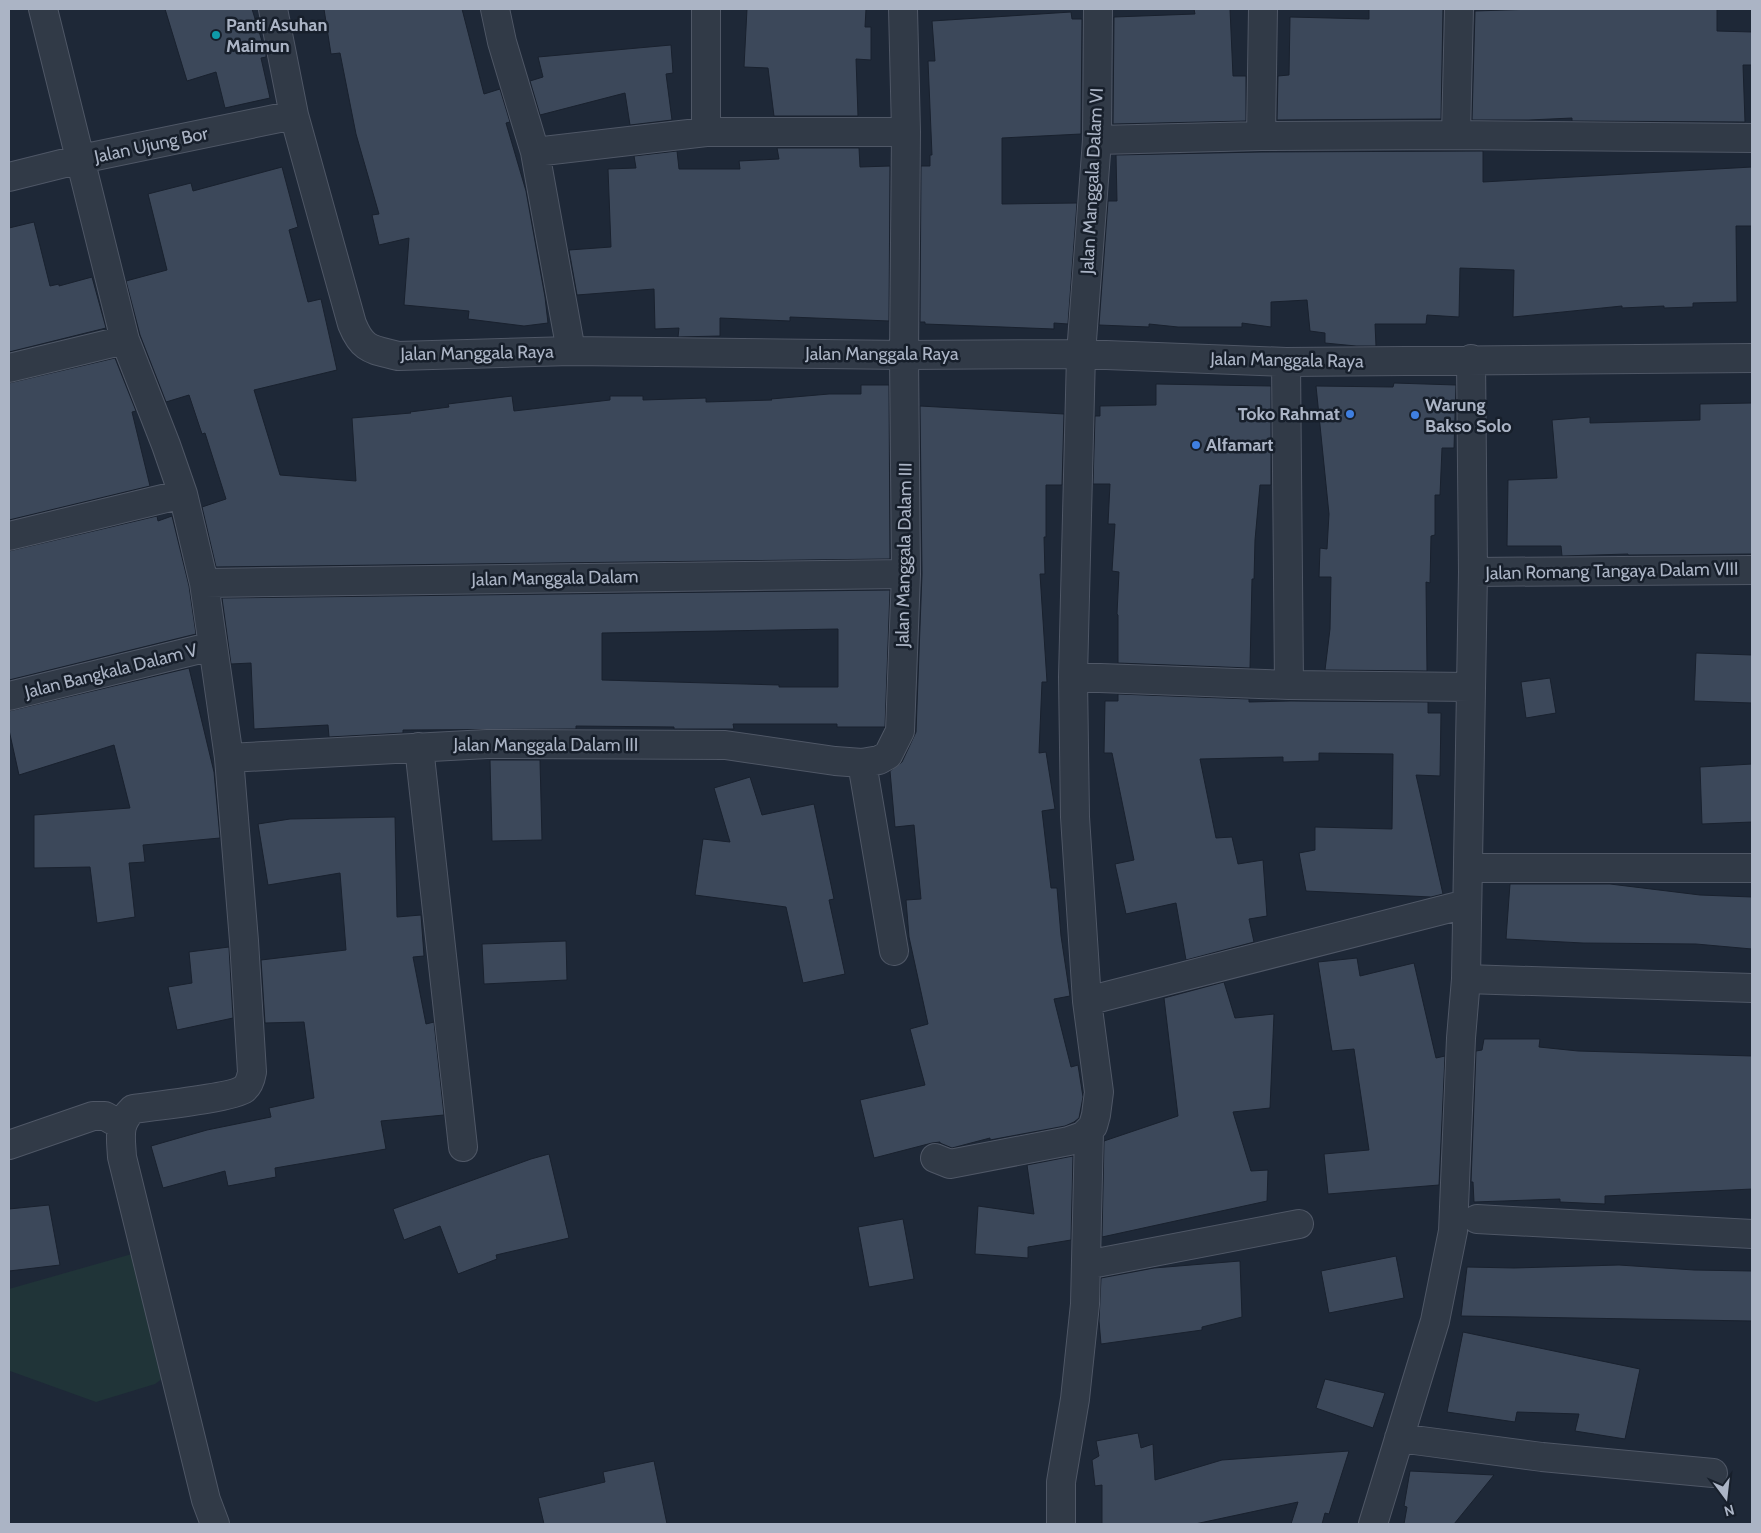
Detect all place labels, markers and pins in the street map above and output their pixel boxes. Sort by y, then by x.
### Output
place label: Panti Asuhan Maimun [226,14,327,57]
marker: Panti Asuhan Maimun [210,29,222,41]
place label: Warung Bakso Solo [1425,394,1512,437]
place label: Toko Rahmat [1238,403,1340,425]
marker: Toko Rahmat [1344,408,1356,420]
marker: Warung Bakso Solo [1409,409,1421,421]
place label: Alfamart [1206,434,1274,456]
marker: Alfamart [1190,439,1202,451]

